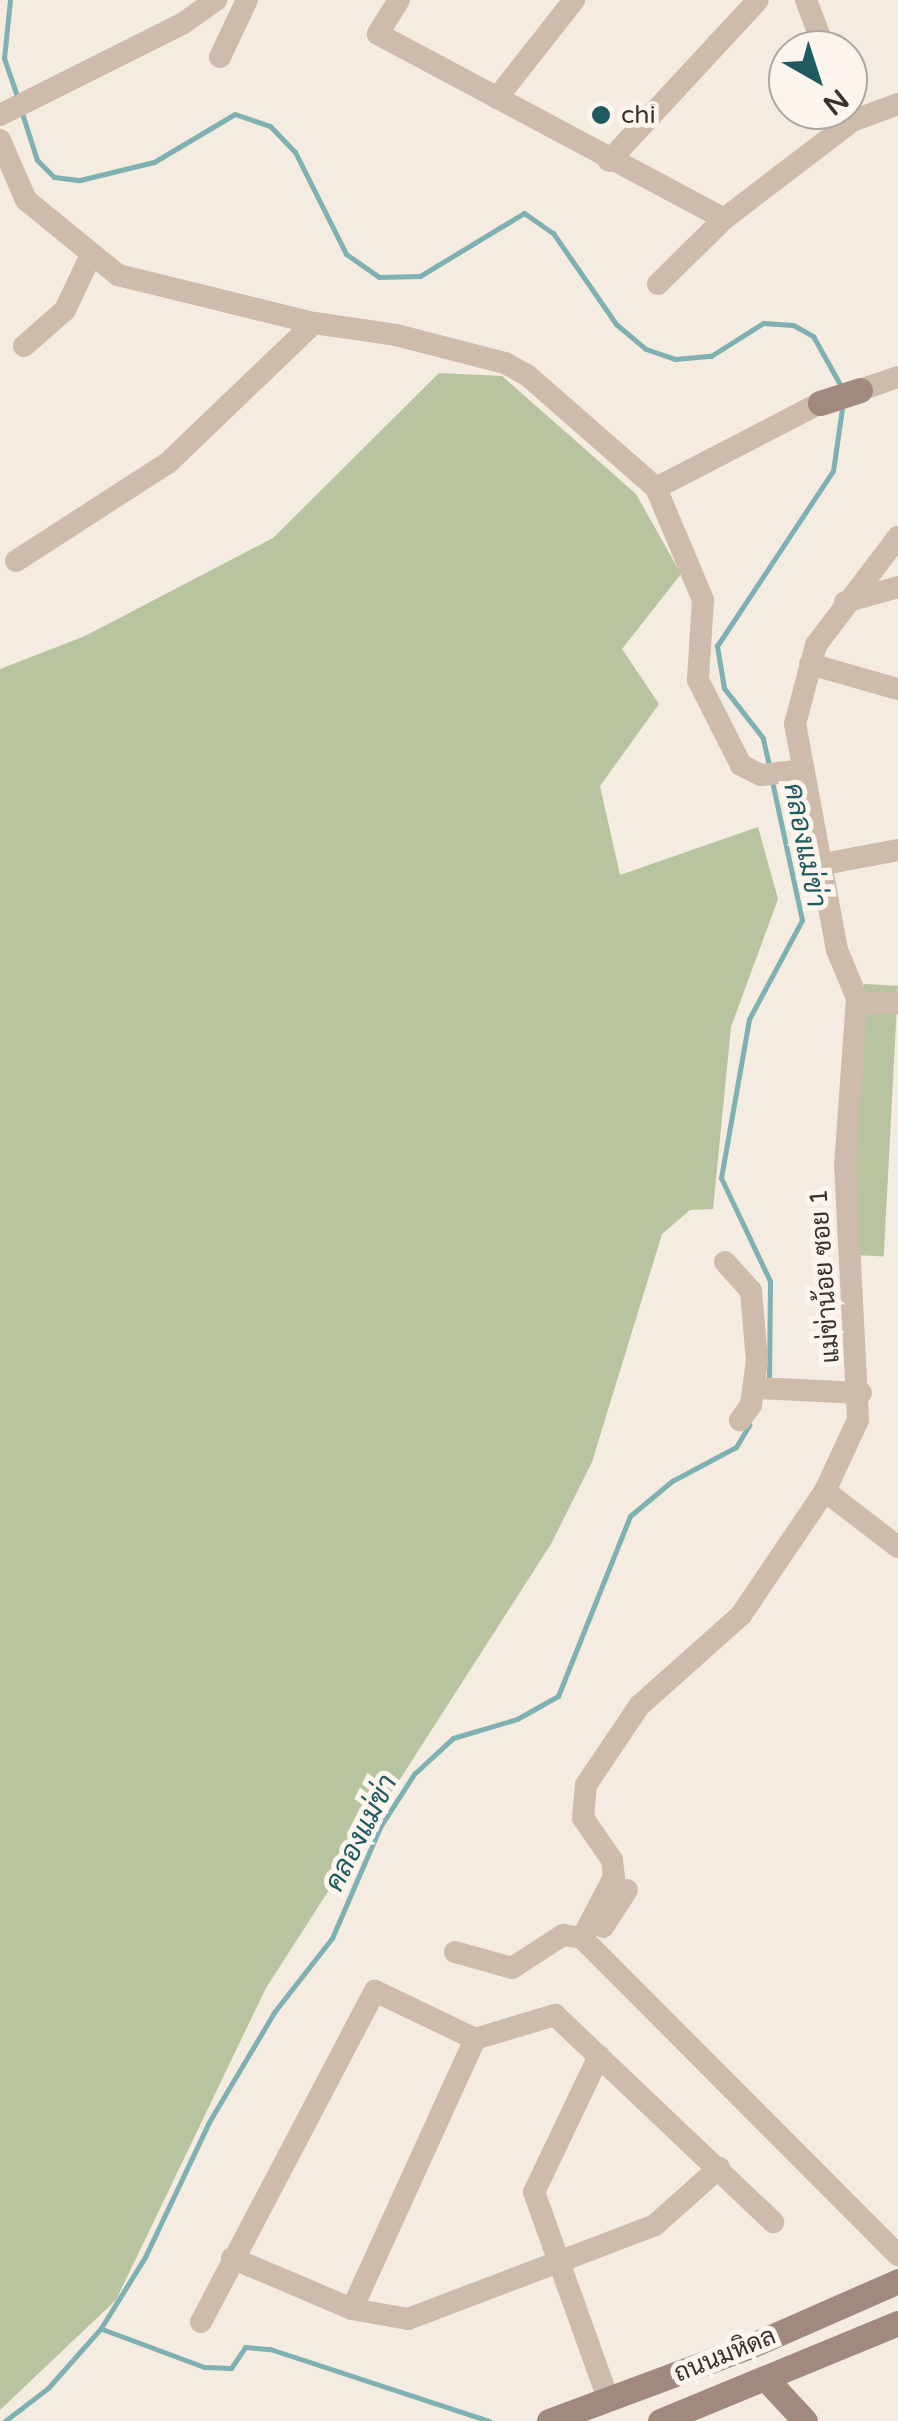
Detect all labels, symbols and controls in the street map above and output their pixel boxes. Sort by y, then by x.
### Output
north arrow [768,30,868,130]
text: N [816,81,855,122]
place label: chi [621,100,656,130]
marker: chi [590,104,612,126]
water label: คลองแม่ข่า [776,780,834,910]
street label: แม่ข่าน้อย ซอย 1 [804,1188,846,1364]
water label: คลองแม่ข่า [317,1769,405,1897]
street label: ถนนมหิดล [670,2321,780,2389]

